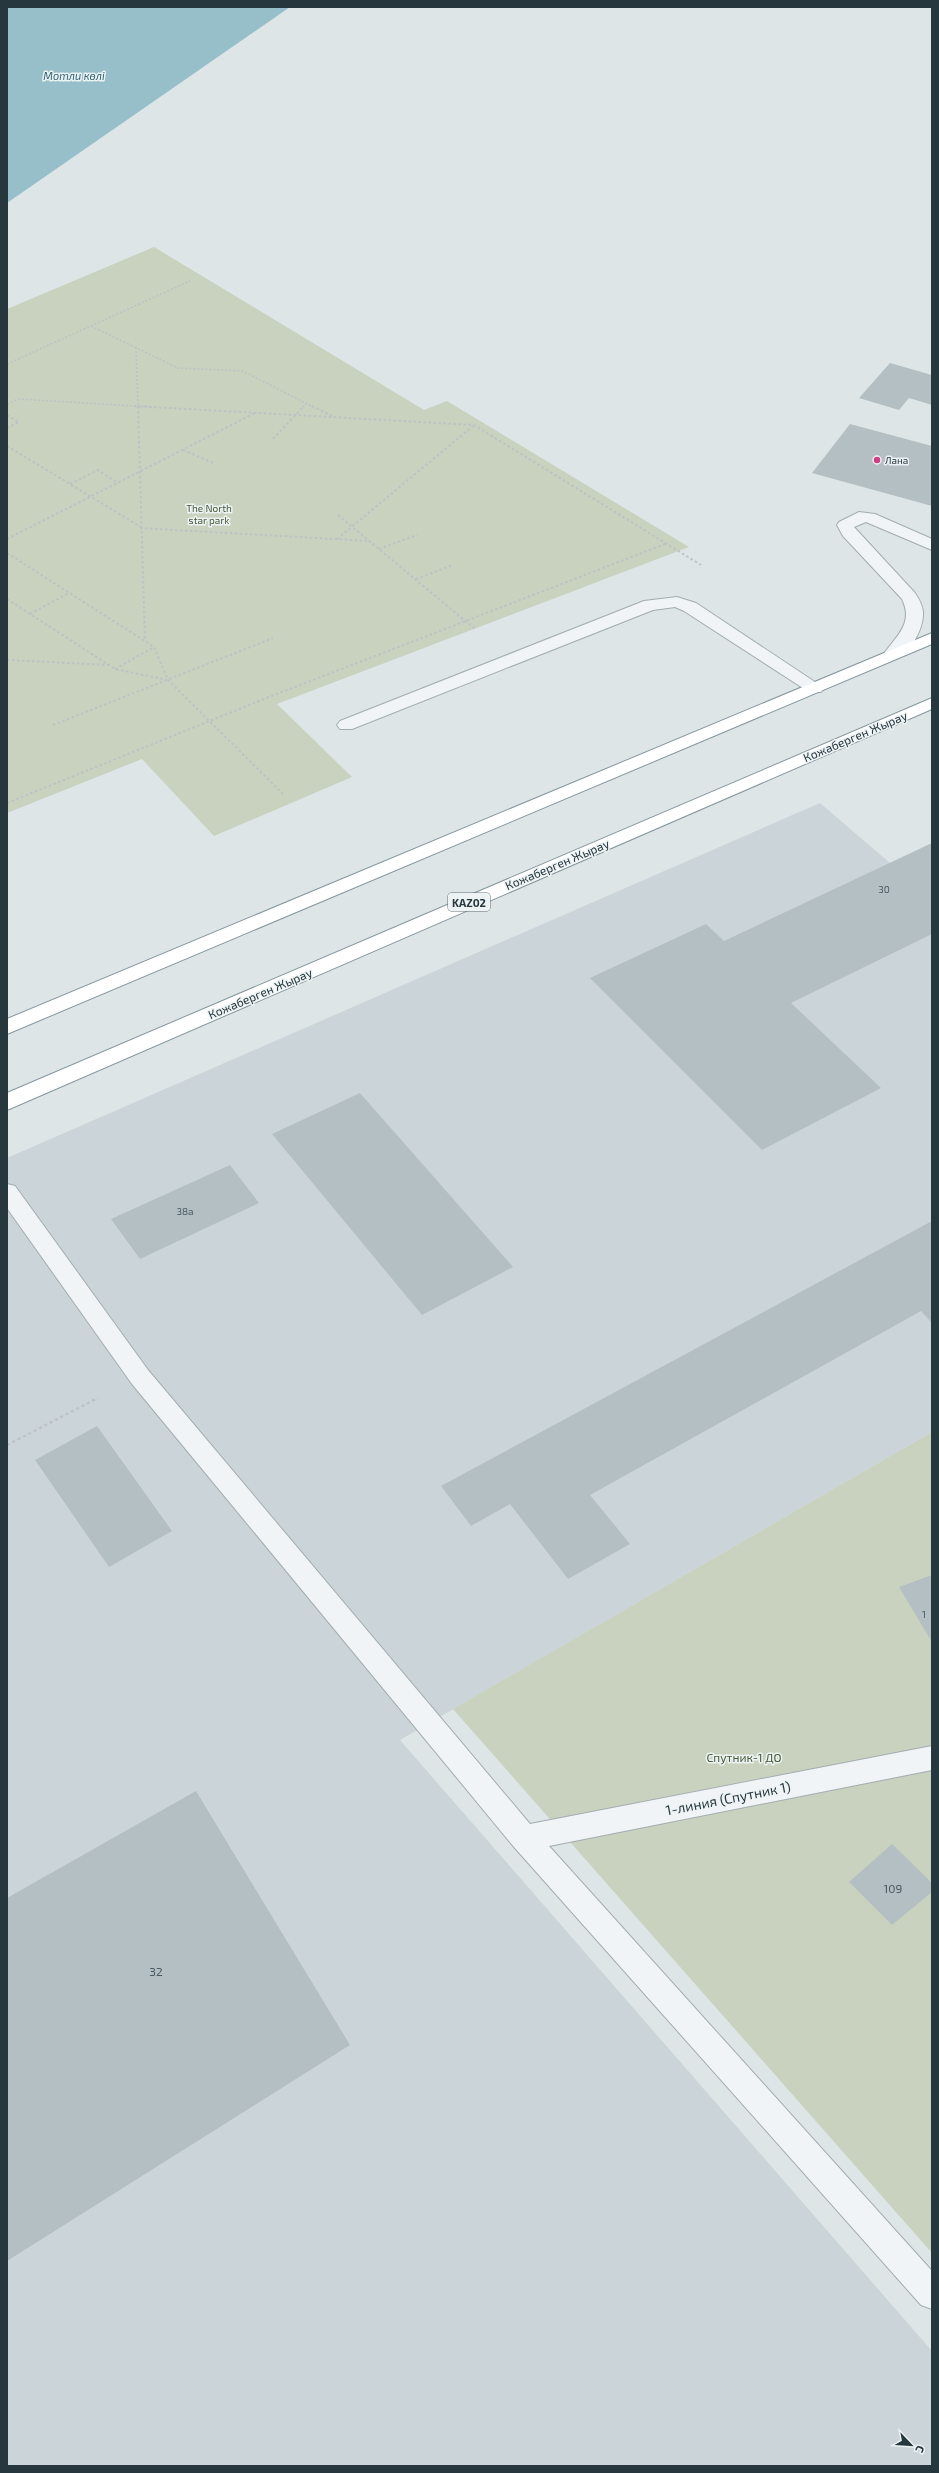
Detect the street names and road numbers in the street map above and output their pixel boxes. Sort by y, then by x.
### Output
street label: Кожаберген Жырау [801,708,910,765]
street label: Кожаберген Жырау [503,836,612,893]
road number: KAZ02 [448,893,490,911]
street label: Кожаберген Жырау [206,965,315,1022]
street label: 1-линия (Спутник 1) [664,1778,792,1818]

